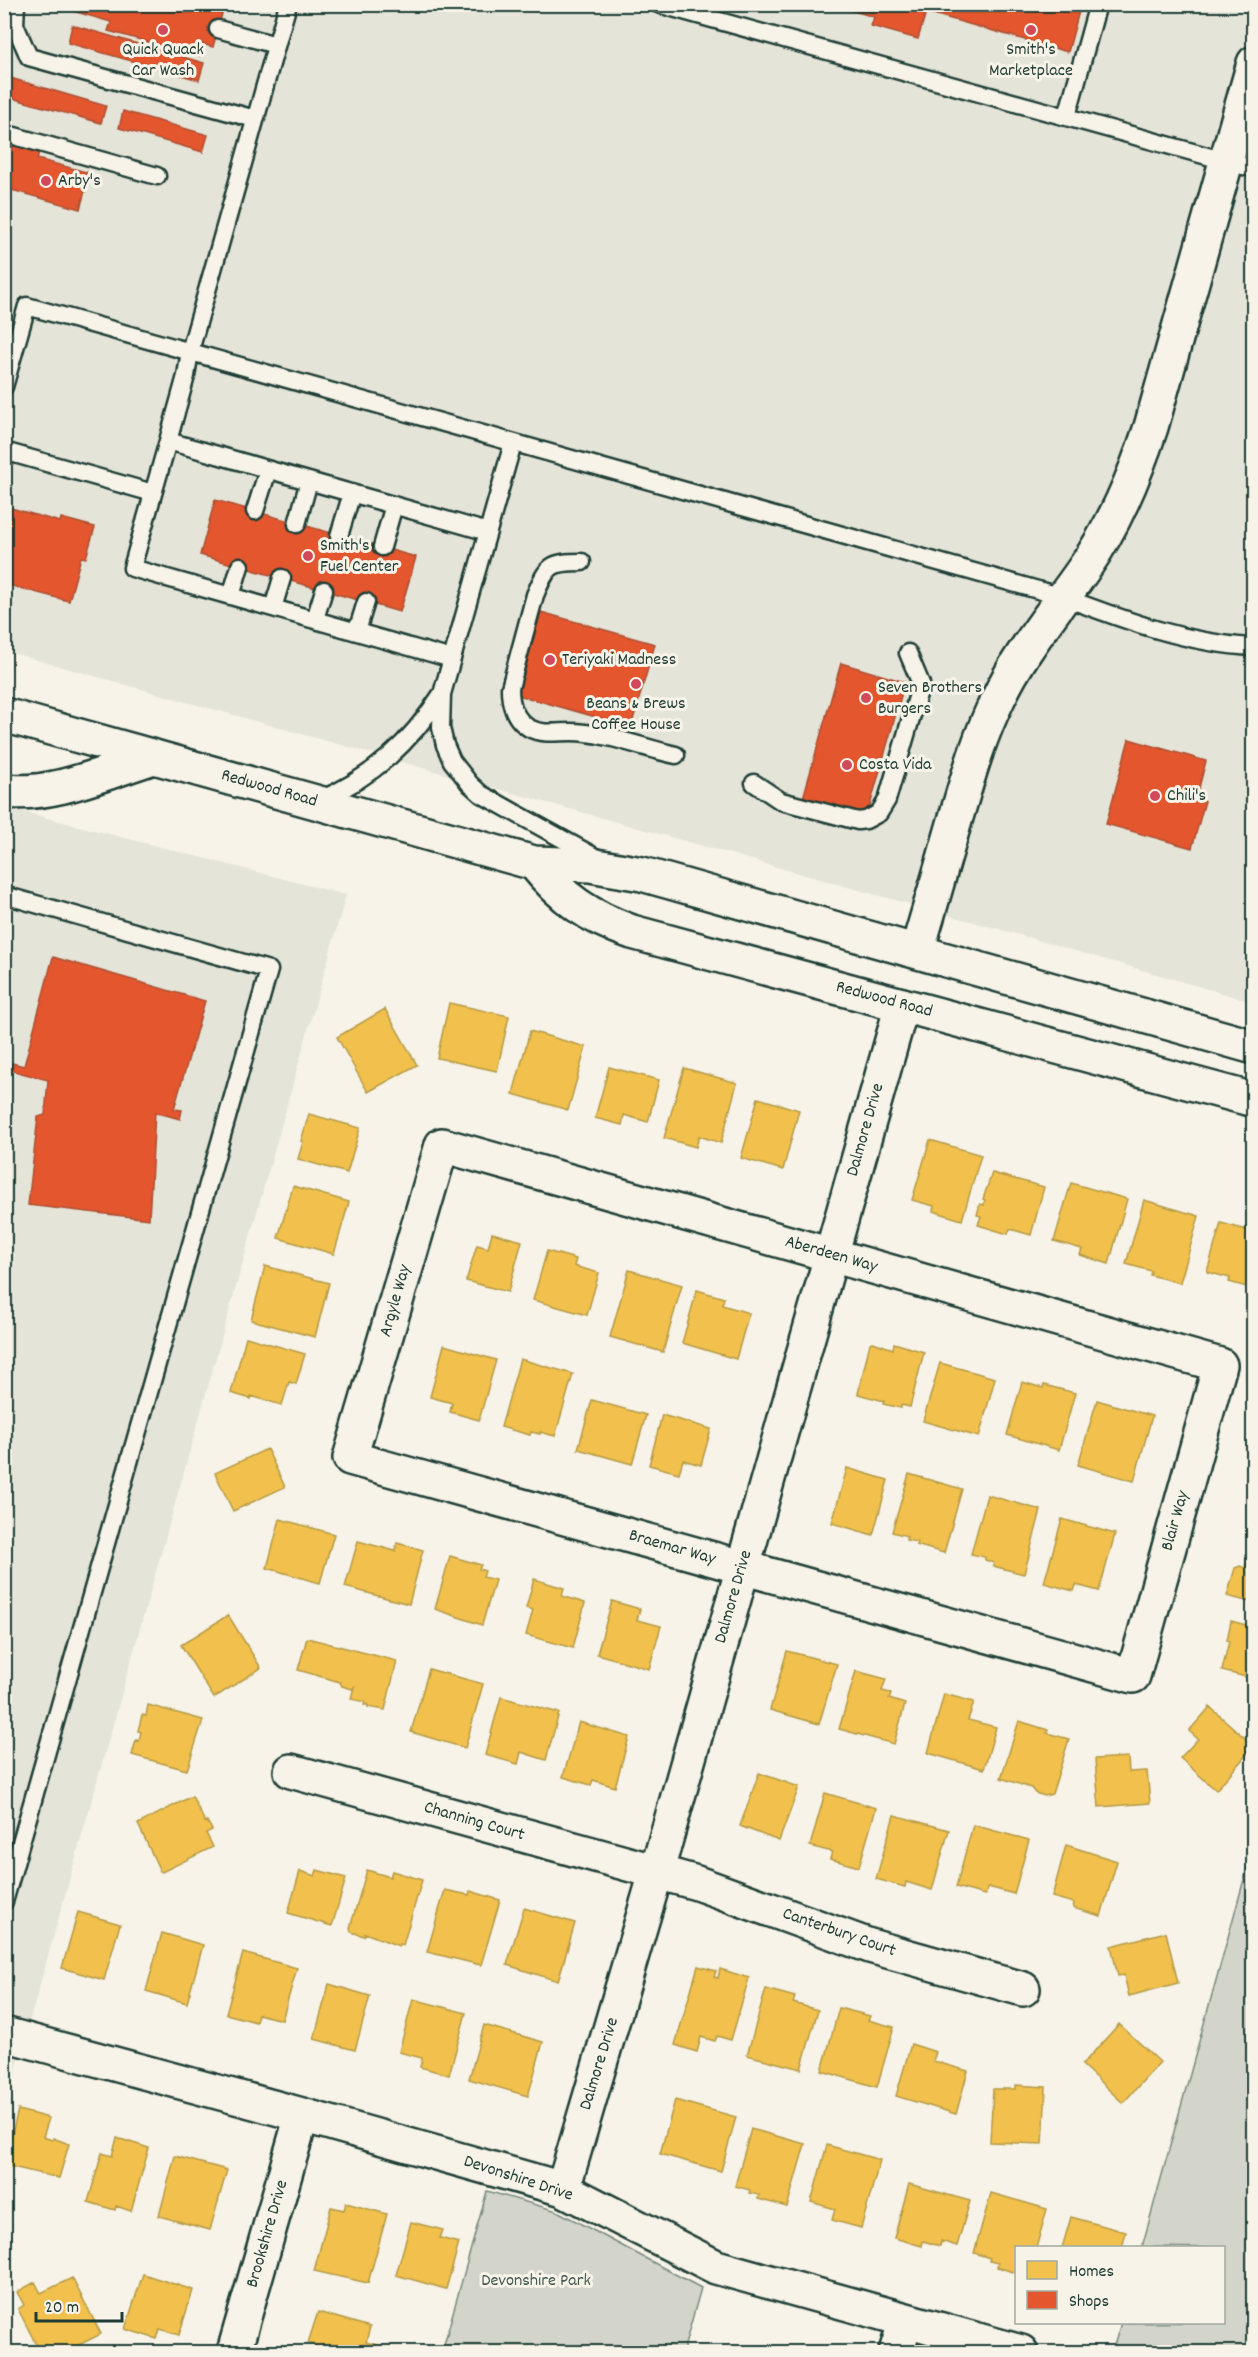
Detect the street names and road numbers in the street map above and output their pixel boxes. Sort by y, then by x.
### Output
street label: Redwood Road [218,763,320,815]
street label: Redwood Road [833,975,935,1025]
street label: Dalmore Drive [841,1080,891,1179]
street label: Aberdeen Way [782,1230,881,1280]
street label: Argyle Way [374,1261,418,1340]
street label: Blair Way [1156,1487,1197,1554]
street label: Braemar Way [626,1524,719,1573]
street label: Dalmore Drive [709,1547,759,1646]
street label: Channing Court [421,1796,528,1848]
street label: Canterbury Court [779,1902,899,1964]
street label: Dalmore Drive [574,2014,626,2113]
street label: Devonshire Drive [460,2150,576,2208]
street label: Brookshire Drive [241,2177,295,2291]

